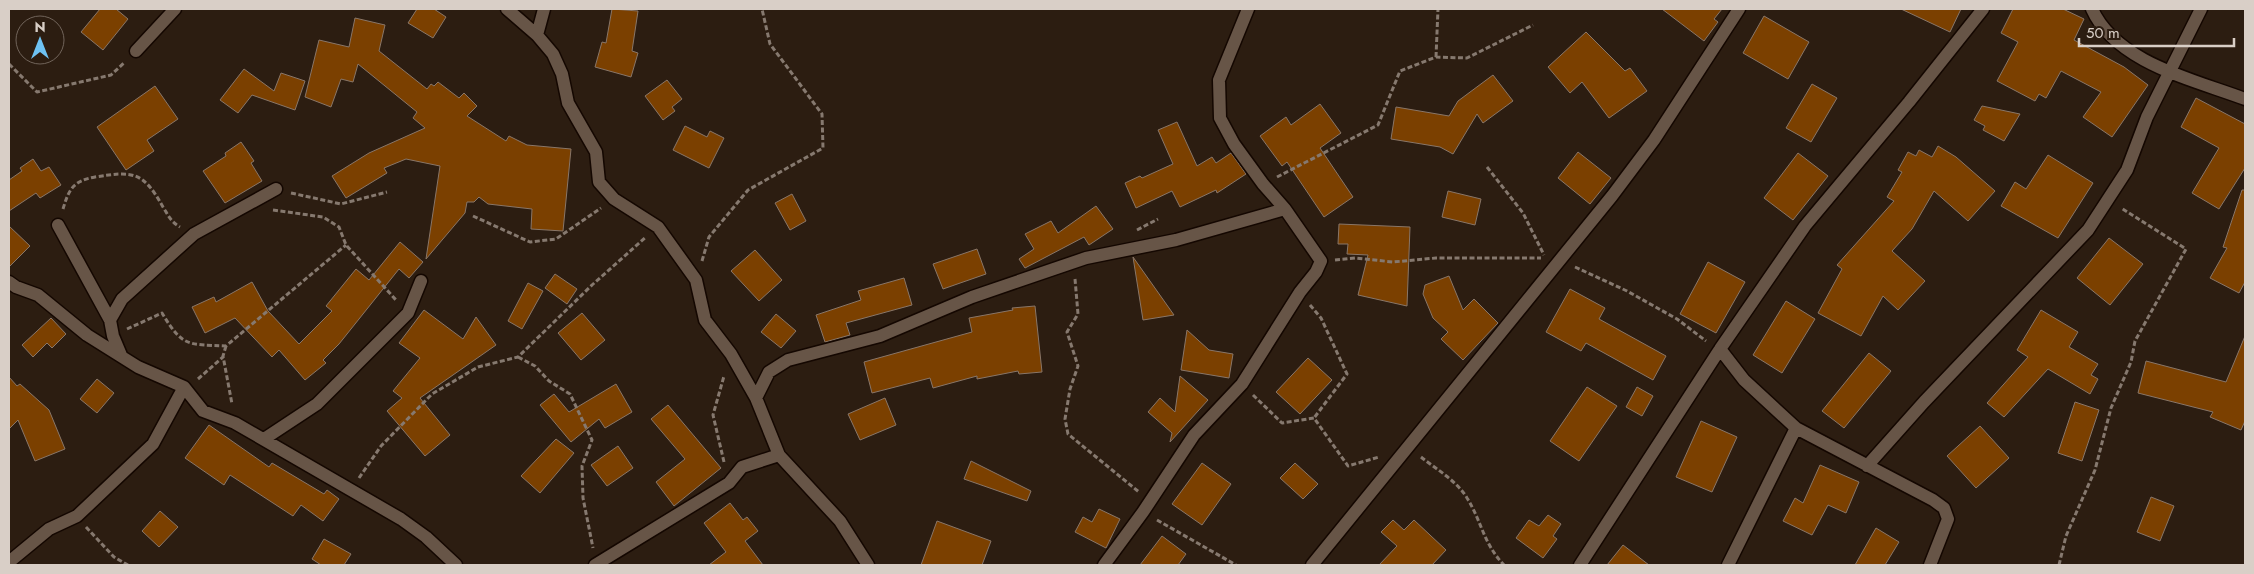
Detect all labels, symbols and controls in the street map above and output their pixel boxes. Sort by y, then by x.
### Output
north arrow [15,15,65,65]
scale bar [2079,15,2234,47]
text: N [34,17,46,37]
text: 50 m [2086,22,2120,44]

